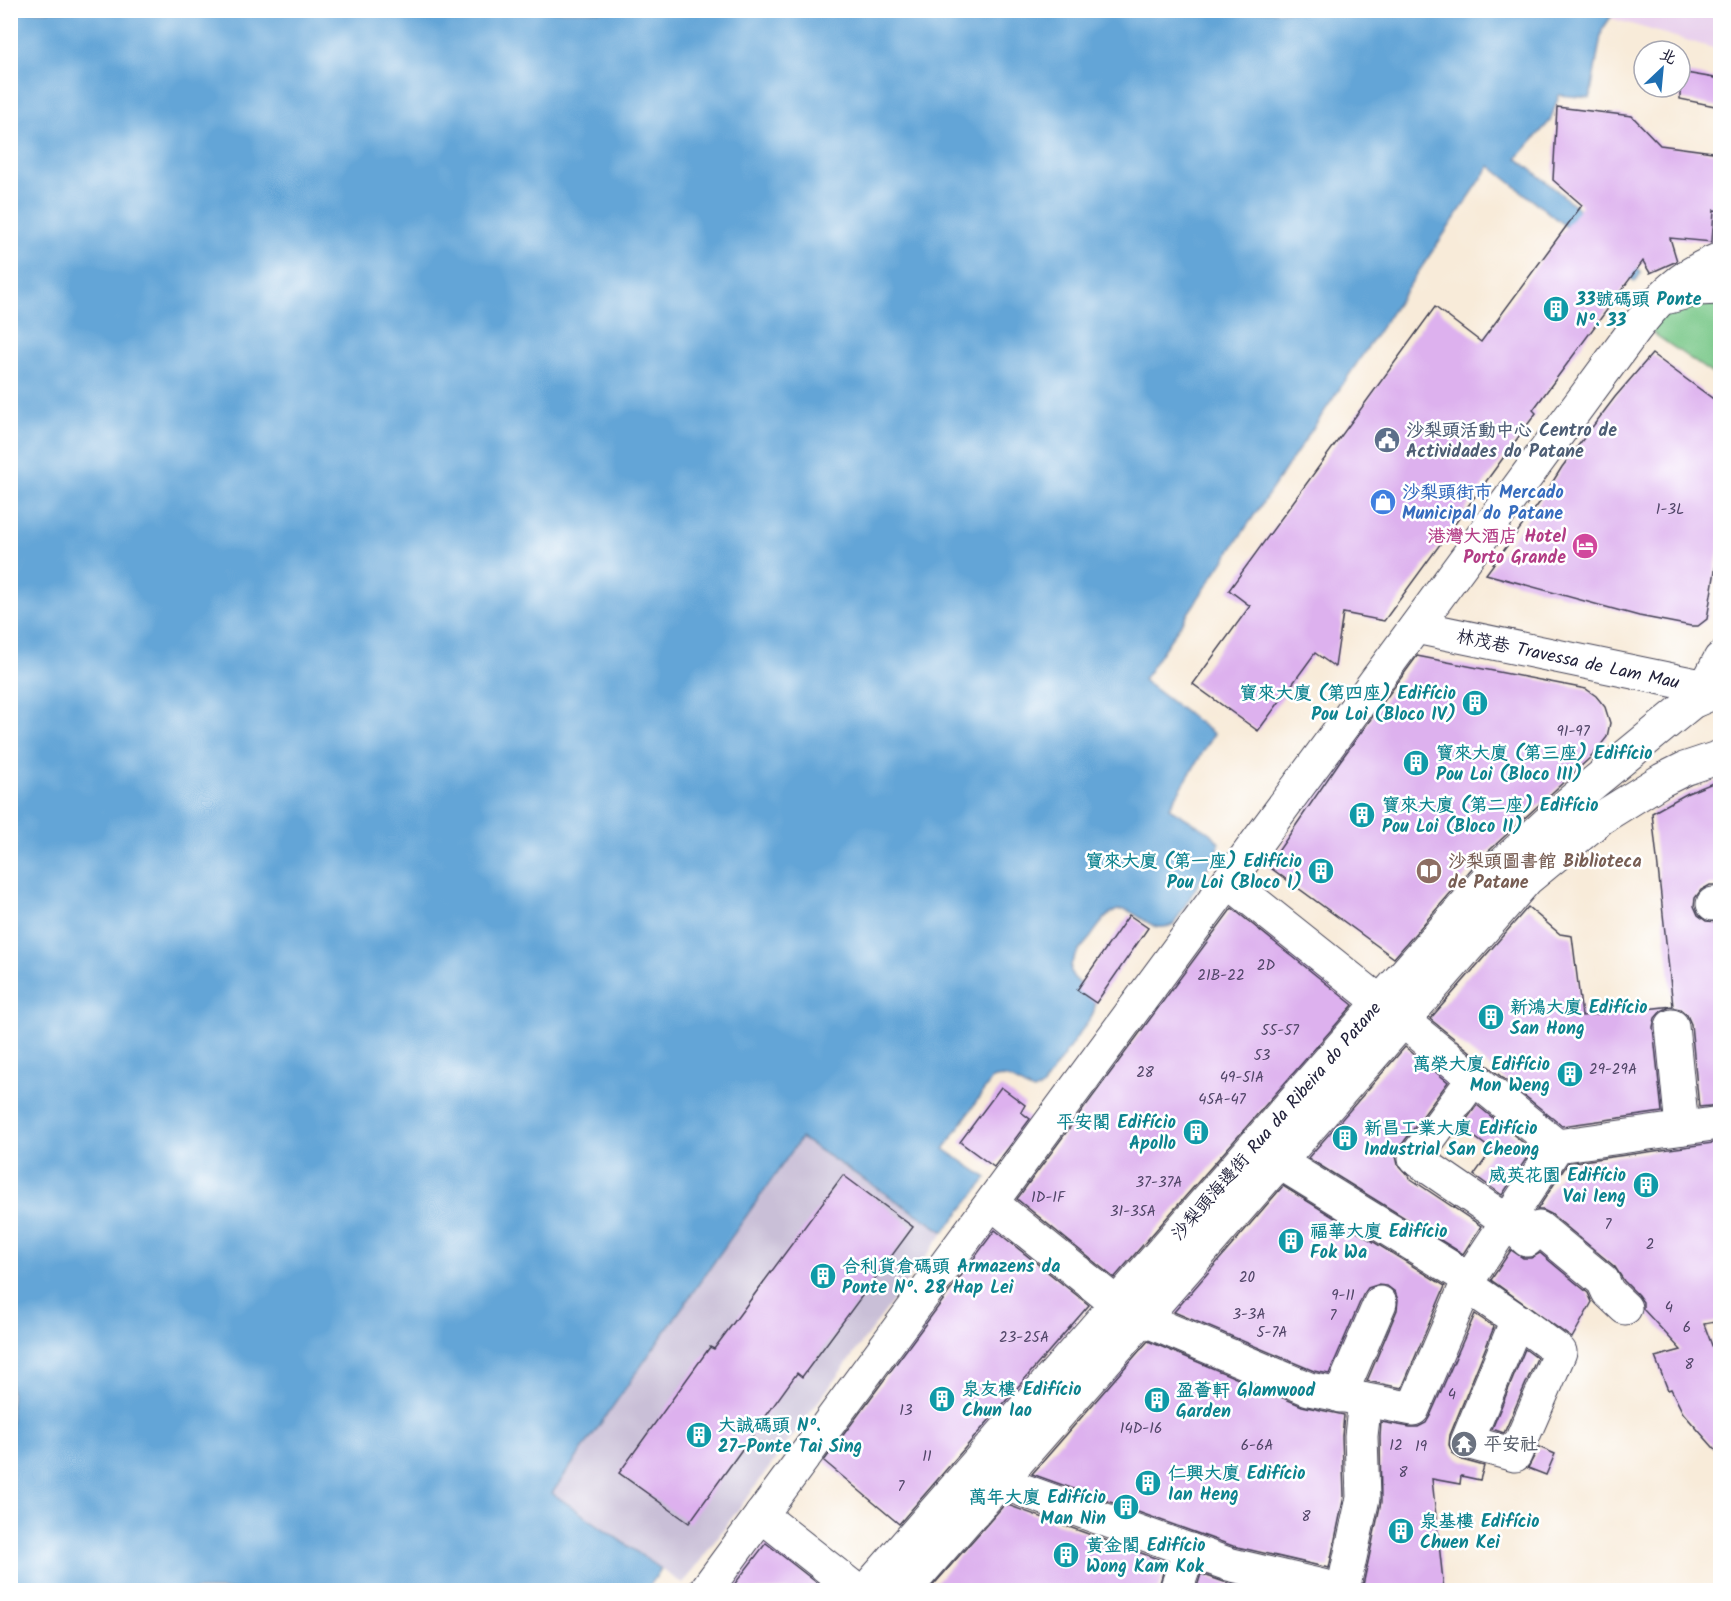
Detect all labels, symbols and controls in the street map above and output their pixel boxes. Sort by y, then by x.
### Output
north arrow [1632,39,1692,99]
text: 北 [1655,42,1681,72]
place label: 33號碼頭 Ponte Nº. 33 [1575,286,1702,336]
building icon: 33號碼頭 Ponte Nº. 33 [1541,294,1571,324]
place label: 沙梨頭活動中心 Centro de Actividades do Patane [1406,417,1617,467]
public building icon: 沙梨頭活動中心 Centro de Actividades do Patane [1372,425,1402,455]
place label: 沙梨頭街市 Mercado Municipal do Patane [1402,479,1564,529]
shop icon: 沙梨頭街市 Mercado Municipal do Patane [1368,487,1398,517]
house number: 1-3L [1656,498,1684,522]
place label: 港灣大酒店 Hotel Porto Grande [1427,523,1566,573]
hotel icon: 港灣大酒店 Hotel Porto Grande [1570,531,1600,561]
street label: 林茂巷 Travessa de Lam Mau [1453,623,1682,698]
place label: 寶來大廈 (第四座) Edifício Pou Loi (Bloco IV) [1239,680,1456,730]
building icon: 寶來大廈 (第四座) Edifício Pou Loi (Bloco IV) [1460,688,1490,718]
house number: 91-97 [1556,720,1591,744]
place label: 寶來大廈 (第三座) Edifício Pou Loi (Bloco III) [1436,740,1653,790]
building icon: 寶來大廈 (第三座) Edifício Pou Loi (Bloco III) [1401,748,1431,778]
place label: 寶來大廈 (第二座) Edifício Pou Loi (Bloco II) [1382,792,1599,842]
building icon: 寶來大廈 (第二座) Edifício Pou Loi (Bloco II) [1347,800,1377,830]
place label: 寶來大廈 (第一座) Edifício Pou Loi (Bloco I) [1085,848,1302,898]
place label: 沙梨頭圖書館 Biblioteca de Patane [1448,848,1642,898]
building icon: 寶來大廈 (第一座) Edifício Pou Loi (Bloco I) [1306,856,1336,886]
library icon: 沙梨頭圖書館 Biblioteca de Patane [1414,856,1444,886]
house number: 2D [1257,954,1276,978]
house number: 21B-22 [1197,964,1245,988]
place label: 新鴻大廈 Edifício San Hong [1510,994,1647,1044]
street label: 沙梨頭海邊街 Rua da Ribeira do Patane [1165,996,1389,1248]
building icon: 新鴻大廈 Edifício San Hong [1476,1002,1506,1032]
house number: 55-57 [1261,1019,1300,1043]
house number: 53 [1254,1044,1271,1068]
place label: 萬榮大廈 Edifício Mon Weng [1413,1051,1550,1101]
house number: 29-29A [1589,1058,1637,1082]
building icon: 萬榮大廈 Edifício Mon Weng [1555,1059,1585,1089]
house number: 28 [1136,1061,1155,1085]
house number: 49-51A [1220,1066,1264,1090]
house number: 45A-47 [1198,1088,1247,1112]
place label: 平安閣 Edifício Apollo [1057,1109,1176,1159]
place label: 新昌工業大廈 Edifício Industrial San Cheong [1364,1115,1539,1165]
building icon: 平安閣 Edifício Apollo [1181,1117,1211,1147]
building icon: 新昌工業大廈 Edifício Industrial San Cheong [1330,1123,1360,1153]
place label: 威英花園 Edifício Vai Ieng [1489,1162,1626,1212]
building icon: 威英花園 Edifício Vai Ieng [1631,1170,1661,1200]
house number: 37-37A [1136,1171,1182,1195]
house number: 1D-1F [1031,1186,1066,1210]
house number: 31-35A [1110,1200,1156,1224]
house number: 7 [1605,1213,1613,1237]
place label: 福華大廈 Edifício Fok Wa [1310,1218,1447,1268]
building icon: 福華大廈 Edifício Fok Wa [1276,1226,1306,1256]
house number: 2 [1646,1233,1654,1257]
place label: 合利貨倉碼頭 Armazens da Ponte Nº. 28 Hap Lei [842,1253,1060,1303]
building icon: 合利貨倉碼頭 Armazens da Ponte Nº. 28 Hap Lei [808,1261,838,1291]
house number: 20 [1239,1266,1256,1290]
house number: 9-11 [1331,1284,1355,1308]
house number: 4 [1665,1296,1673,1320]
house number: 3-3A [1232,1303,1266,1327]
house number: 7 [1330,1304,1338,1328]
house number: 6 [1683,1316,1691,1340]
house number: 5-7A [1257,1321,1287,1345]
house number: 23-25A [999,1326,1049,1350]
house number: 8 [1684,1353,1694,1377]
place label: 泉友樓 Edifício Chun Iao [962,1376,1081,1426]
place label: 盈薈軒 Glamwood Garden [1176,1377,1316,1427]
house number: 4 [1448,1383,1456,1407]
building icon: 泉友樓 Edifício Chun Iao [927,1384,957,1414]
building icon: 盈薈軒 Glamwood Garden [1142,1385,1172,1415]
house number: 13 [899,1399,913,1423]
place label: 大誠碼頭 Nº. 27-Ponte Tai Sing [718,1412,862,1462]
house number: 14D-16 [1120,1417,1162,1441]
building icon: 大誠碼頭 Nº. 27-Ponte Tai Sing [684,1420,714,1450]
temple icon: 平安社 [1449,1429,1479,1459]
place label: 平安社 [1484,1431,1538,1460]
house number: 6-6A [1241,1434,1273,1458]
house number: 12 [1389,1434,1403,1458]
house number: 19 [1415,1435,1428,1459]
house number: 11 [922,1445,932,1469]
place label: 仁興大廈 Edifício Ian Heng [1168,1460,1305,1510]
house number: 8 [1398,1461,1408,1485]
building icon: 仁興大廈 Edifício Ian Heng [1133,1468,1163,1498]
house number: 7 [898,1475,906,1499]
place label: 萬年大廈 Edifício Man Nin [969,1484,1106,1534]
building icon: 萬年大廈 Edifício Man Nin [1111,1492,1141,1522]
house number: 8 [1301,1505,1311,1529]
place label: 泉基樓 Edifício Chuen Kei [1420,1508,1539,1558]
building icon: 泉基樓 Edifício Chuen Kei [1386,1516,1416,1546]
place label: 黃金閣 Edifício Wong Kam Kok [1086,1532,1205,1582]
building icon: 黃金閣 Edifício Wong Kam Kok [1051,1540,1081,1570]

